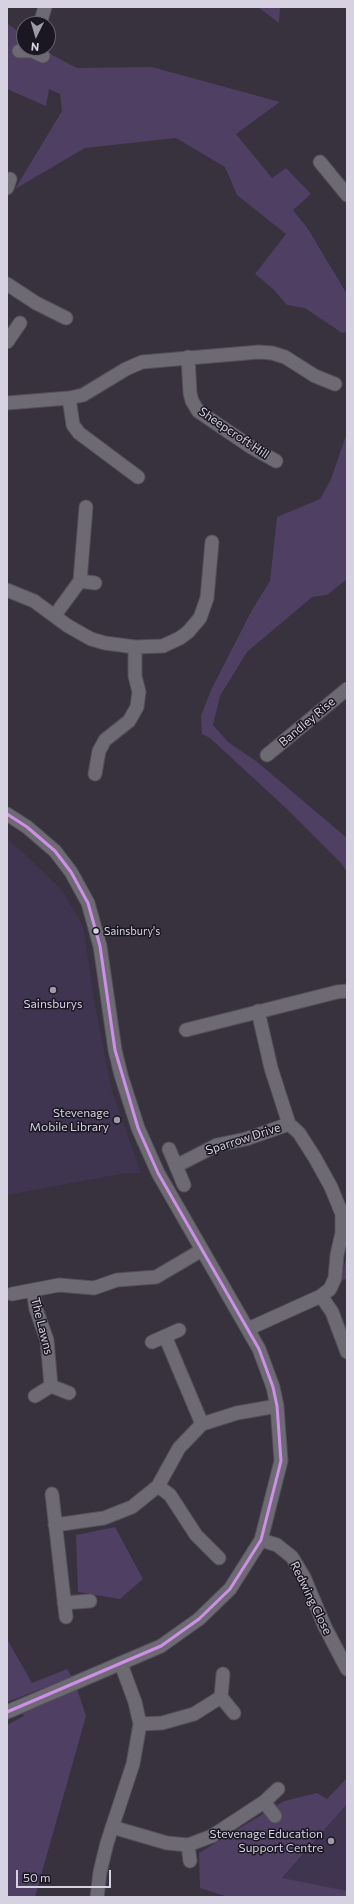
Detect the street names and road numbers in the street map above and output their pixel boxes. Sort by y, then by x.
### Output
street label: Sheepcroft Hill [196,404,272,462]
street label: Bandley Rise [276,694,338,750]
street label: Sparrow Drive [204,1120,282,1158]
street label: The Lawns [28,1296,56,1356]
street label: Redwing Close [287,1559,335,1637]

